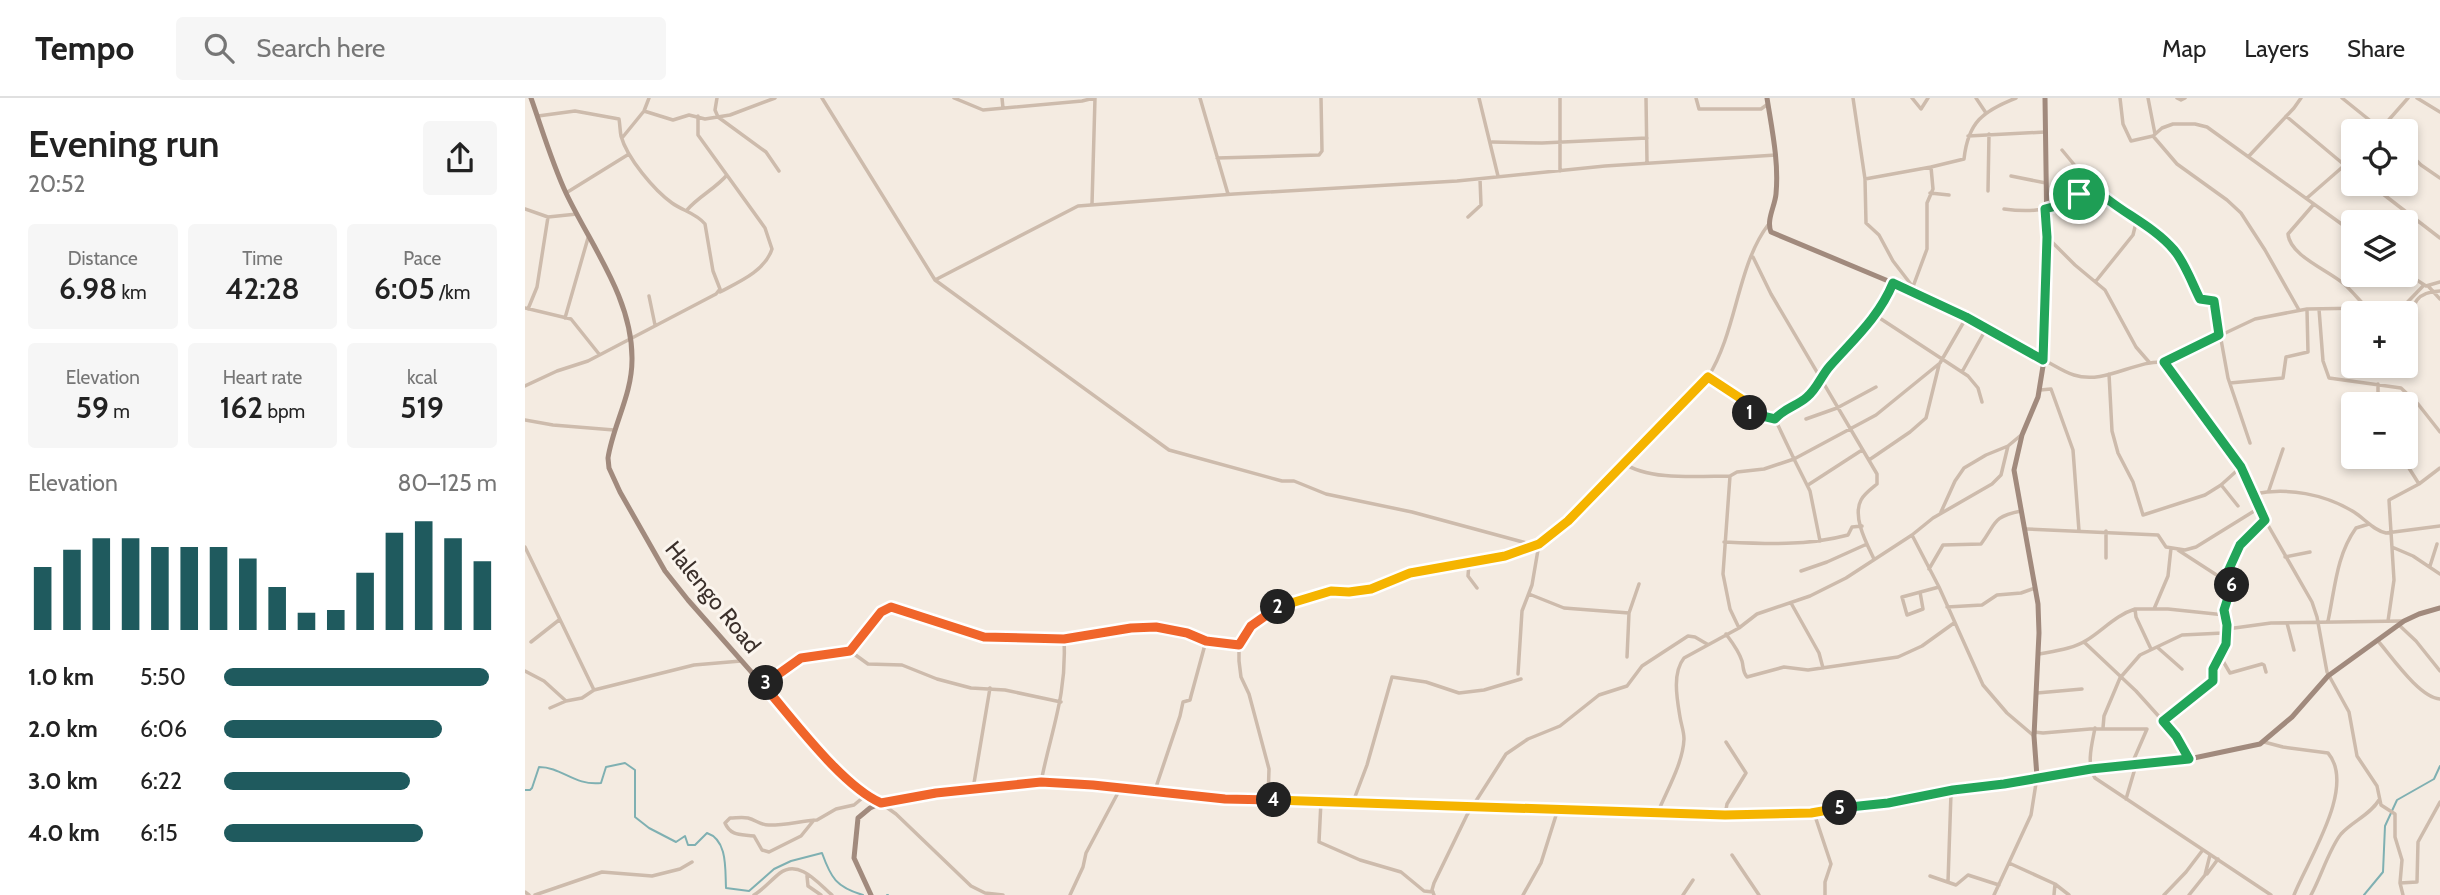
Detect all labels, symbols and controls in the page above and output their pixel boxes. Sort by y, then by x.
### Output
search box [176,17,666,80]
text: Tempo [35,28,134,68]
icon: search [200,29,238,67]
text: Search here [256,32,385,64]
text: Map [2162,34,2206,63]
text: Layers [2244,34,2309,63]
text: Share [2347,34,2405,63]
map controls [2341,119,2418,469]
button: locate [2341,119,2418,196]
text: Evening run [28,120,220,167]
button: share [423,121,497,195]
pin [2049,164,2109,224]
text: 20:52 [28,170,85,198]
icon: arrive [2060,175,2098,213]
button: layers [2341,210,2418,287]
text: Distance [68,247,138,270]
text: Time [242,247,283,270]
text: Pace [403,247,441,270]
text: 6.98 [59,270,117,307]
text: 42:28 [225,270,300,307]
text: 6:05 [374,270,435,307]
text: km [117,281,147,304]
text: /km [435,281,470,304]
button: + [2341,301,2418,378]
text: Elevation [66,366,140,389]
text: Heart rate [223,366,302,389]
text: kcal [407,366,437,389]
text: 59 [76,389,109,426]
text: 162 [220,389,263,426]
text: 519 [400,389,444,426]
button: − [2341,392,2418,469]
pin: 1 [1733,396,1767,430]
text: m [109,400,130,423]
text: bpm [263,400,305,423]
text: 1 [1746,401,1753,424]
text: Elevation [28,469,118,497]
text: 80–125 m [398,469,497,497]
street label: Halengo Road [659,535,767,659]
pin: 6 [2215,568,2249,602]
text: 6 [2226,573,2237,596]
pin: 2 [1261,589,1295,624]
text: 2 [1272,595,1283,618]
text: 1.0 km [28,663,94,691]
text: 5:50 [140,663,186,691]
pin: 3 [749,666,783,700]
text: 3 [760,671,771,694]
text: 2.0 km [28,715,98,743]
text: 6:06 [140,715,187,743]
text: 3.0 km [28,767,98,795]
text: 6:22 [140,767,182,795]
pin: 4 [1257,782,1291,818]
text: 4 [1268,788,1279,811]
pin: 5 [1823,790,1857,826]
text: 5 [1834,796,1845,819]
text: 4.0 km [28,819,100,847]
text: 6:15 [140,819,178,847]

